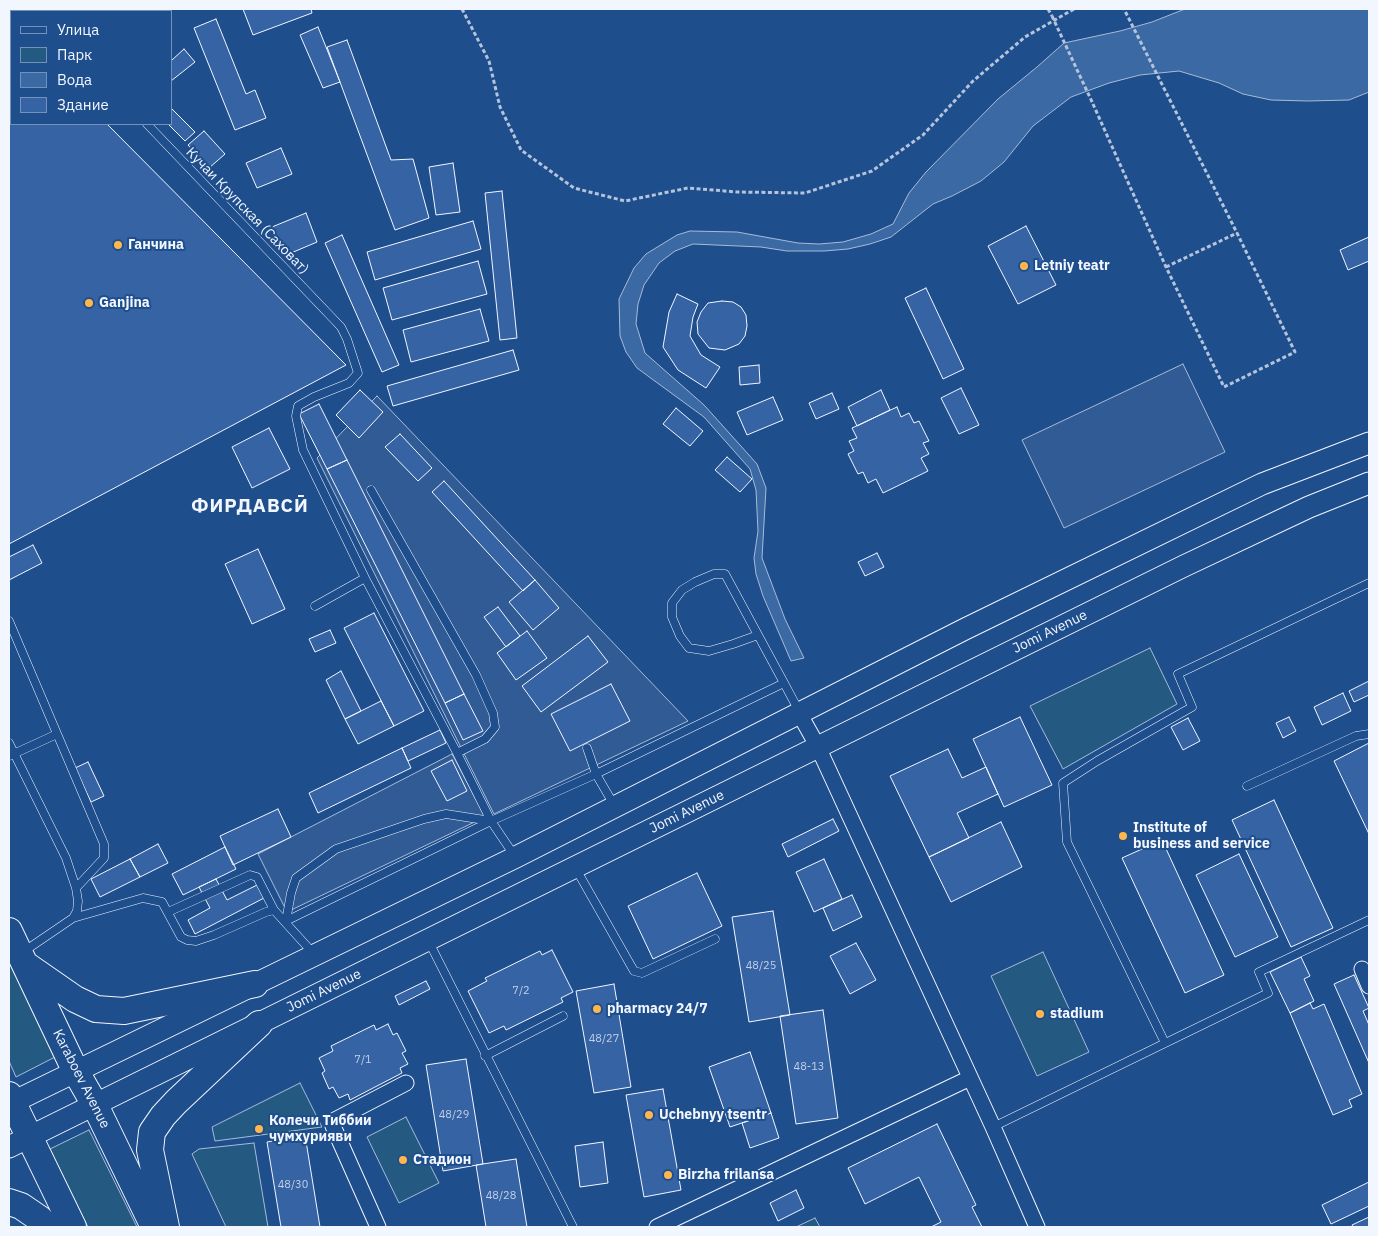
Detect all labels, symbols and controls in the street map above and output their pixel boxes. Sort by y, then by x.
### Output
legend [10,10,172,125]
text: Улица [57,20,99,39]
text: Парк [57,45,92,64]
text: Вода [57,70,92,89]
text: Здание [57,95,109,114]
street label: Кучаи Крупская (Саховат) [182,144,312,278]
place label: Ганчина [128,237,184,253]
marker: Ганчина [112,239,124,251]
place label: Letniy teatr [1034,258,1110,274]
marker: Letniy teatr [1018,260,1030,272]
place label: Ganjina [99,295,150,311]
marker: Ganjina [83,297,95,309]
district label: ФИРДАВСӢ [190,496,310,518]
street label: Jomi Avenue [1010,607,1090,657]
street label: Jomi Avenue [647,787,727,837]
place label: Institute of business and service [1133,820,1270,852]
marker: Institute of business and service [1117,830,1129,842]
house number: 48/25 [746,959,776,973]
street label: Jomi Avenue [284,966,364,1016]
house number: 7/2 [512,984,530,998]
place label: pharmacy 24/7 [607,1001,708,1017]
marker: pharmacy 24/7 [591,1003,603,1015]
place label: stadium [1050,1006,1104,1022]
marker: stadium [1034,1008,1046,1020]
street label: Karaboev Avenue [49,1027,113,1131]
house number: 48/27 [589,1032,619,1046]
house number: 7/1 [354,1053,372,1067]
house number: 48-13 [794,1060,824,1074]
place label: Uchebnyy tsentr [659,1107,767,1123]
house number: 48/29 [439,1108,469,1122]
marker: Uchebnyy tsentr [643,1109,655,1121]
place label: Колечи Тиббии чумхурияви [269,1113,372,1146]
marker: Колечи Тиббии чумхурияви [253,1123,265,1135]
place label: Стадион [413,1152,471,1168]
marker: Стадион [397,1154,409,1166]
place label: Birzha frilansa [678,1167,774,1183]
marker: Birzha frilansa [662,1169,674,1181]
house number: 48/30 [278,1178,308,1192]
house number: 48/28 [486,1189,516,1203]

